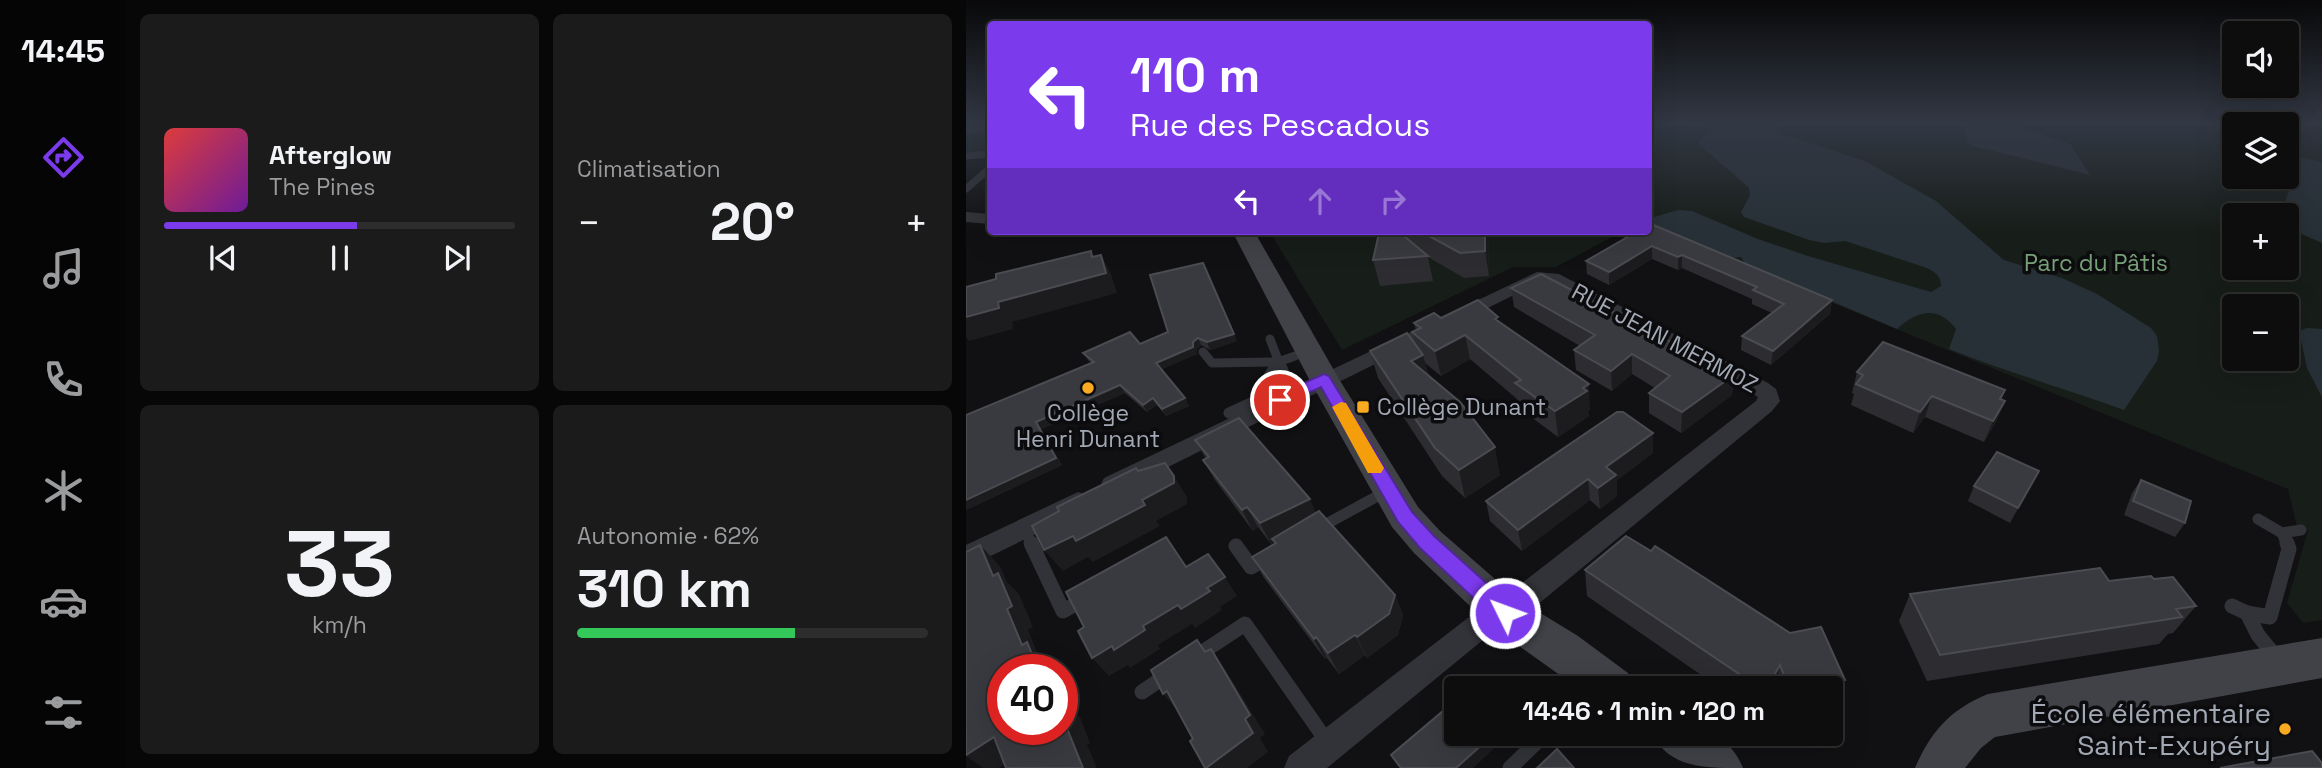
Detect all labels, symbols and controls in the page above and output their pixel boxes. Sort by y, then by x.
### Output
map controls [2222,21,2299,371]
button: sound [2222,21,2299,98]
text: 14:45 [21,31,105,71]
text: 110 m [1130,44,1260,106]
icon: left [1015,49,1106,140]
text: Rue des Pescadous [1130,105,1430,145]
button: layers [2222,112,2299,189]
icon: directions [39,133,88,182]
text: Afterglow [269,138,392,172]
text: Climatisation [577,154,721,184]
text: The Pines [269,172,375,202]
icon: left [1228,182,1266,220]
icon: ahead [1301,182,1339,220]
icon: right [1374,182,1412,220]
text: 20° [710,189,795,255]
text: − [577,199,601,247]
text: + [904,199,928,247]
button: + [2222,203,2299,280]
icon: previous [204,239,242,277]
icon: pause [321,239,359,277]
icon: next [438,239,476,277]
icon: music [39,244,88,293]
park label: Parc du Pâtis [2024,248,2168,278]
street label: RUE JEAN MERMOZ [1567,276,1763,400]
button: − [2222,294,2299,371]
icon: phone [39,355,88,404]
pin [1250,370,1310,430]
marker: Collège Henri Dunant [1080,380,1096,396]
icon: arrive [1261,381,1299,419]
place label: Collège Dunant [1377,392,1546,422]
place label: Collège Henri Dunant [1016,398,1160,454]
marker: Collège Dunant [1355,399,1371,415]
icon: climate [39,466,88,515]
text: 33 [284,506,395,623]
text: Autonomie · 62% [577,521,759,551]
text: 310 km [577,556,752,622]
position arrow [1468,576,1542,650]
icon: car [39,577,88,626]
text: km/h [312,610,367,640]
speed limit sign: 40 [987,654,1078,745]
icon: filters [39,688,88,737]
text: 14:46 · 1 min · 120 m [1522,694,1765,728]
place label: École élémentaire Saint-Exupéry [2031,695,2271,763]
marker: École élémentaire Saint-Exupéry [2277,721,2293,737]

